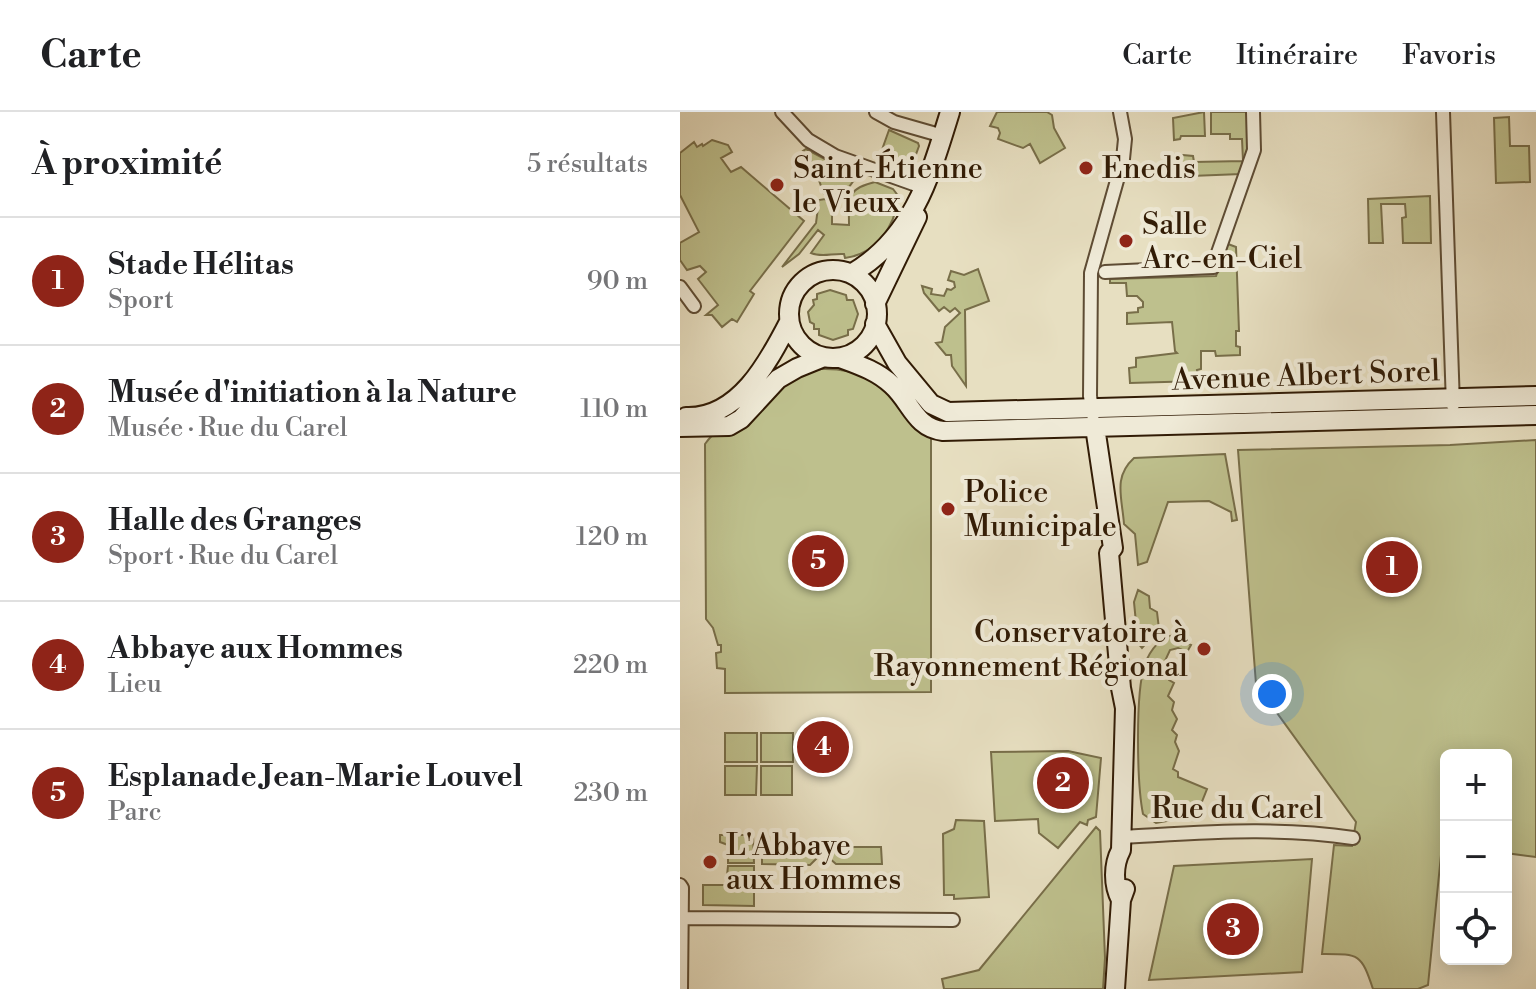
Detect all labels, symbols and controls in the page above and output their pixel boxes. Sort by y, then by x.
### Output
text: Carte [40,32,142,79]
text: Carte [1122,38,1192,73]
text: Itinéraire [1236,38,1358,73]
text: Favoris [1402,38,1496,73]
text: À proximité [32,143,222,185]
text: 5 résultats [527,148,648,180]
place label: Saint-Étienne le Vieux [793,148,983,222]
place label: Enedis [1102,150,1196,188]
marker: Enedis [1077,159,1095,177]
marker: Saint-Étienne le Vieux [768,176,786,194]
place label: Salle Arc-en-Ciel [1141,206,1302,278]
marker: Salle Arc-en-Ciel [1117,232,1135,250]
text: Stade Hélitas [108,246,294,284]
text: 1 [52,265,64,297]
text: 90 m [587,265,648,297]
text: Sport [108,284,174,316]
street label: Avenue Albert Sorel [1170,352,1441,400]
text: Musée d'initiation à la Nature [108,374,517,412]
text: 2 [50,393,66,425]
text: 110 m [580,393,648,425]
text: Musée · Rue du Carel [108,412,348,444]
place label: Police Municipale [964,474,1117,546]
marker: Police Municipale [939,500,957,518]
text: Halle des Granges [108,502,362,540]
text: 3 [50,521,66,553]
text: 120 m [576,521,648,553]
pin: 5 [792,531,844,591]
pin: 1 [1366,537,1418,597]
text: Sport · Rue du Carel [108,540,338,572]
place label: Conservatoire à Rayonnement Régional [874,614,1189,686]
text: Abbaye aux Hommes [108,630,403,668]
marker: Conservatoire à Rayonnement Régional [1195,640,1213,658]
text: 4 [49,649,67,681]
text: 220 m [573,649,648,681]
text: Lieu [108,668,162,700]
your location [1252,674,1292,714]
pin: 4 [797,717,849,777]
map controls [1440,749,1512,965]
button: + [1440,749,1512,821]
pin: 2 [1037,753,1089,813]
text: Esplanade Jean-Marie Louvel [108,758,523,796]
text: 5 [50,777,66,809]
text: 230 m [573,777,648,809]
street label: Rue du Carel [1151,790,1323,828]
text: Parc [108,796,162,828]
button: − [1440,821,1512,893]
place label: L'Abbaye aux Hommes [726,827,901,899]
marker: L'Abbaye aux Hommes [701,853,719,871]
button: locate [1440,893,1512,965]
pin: 3 [1207,899,1259,959]

